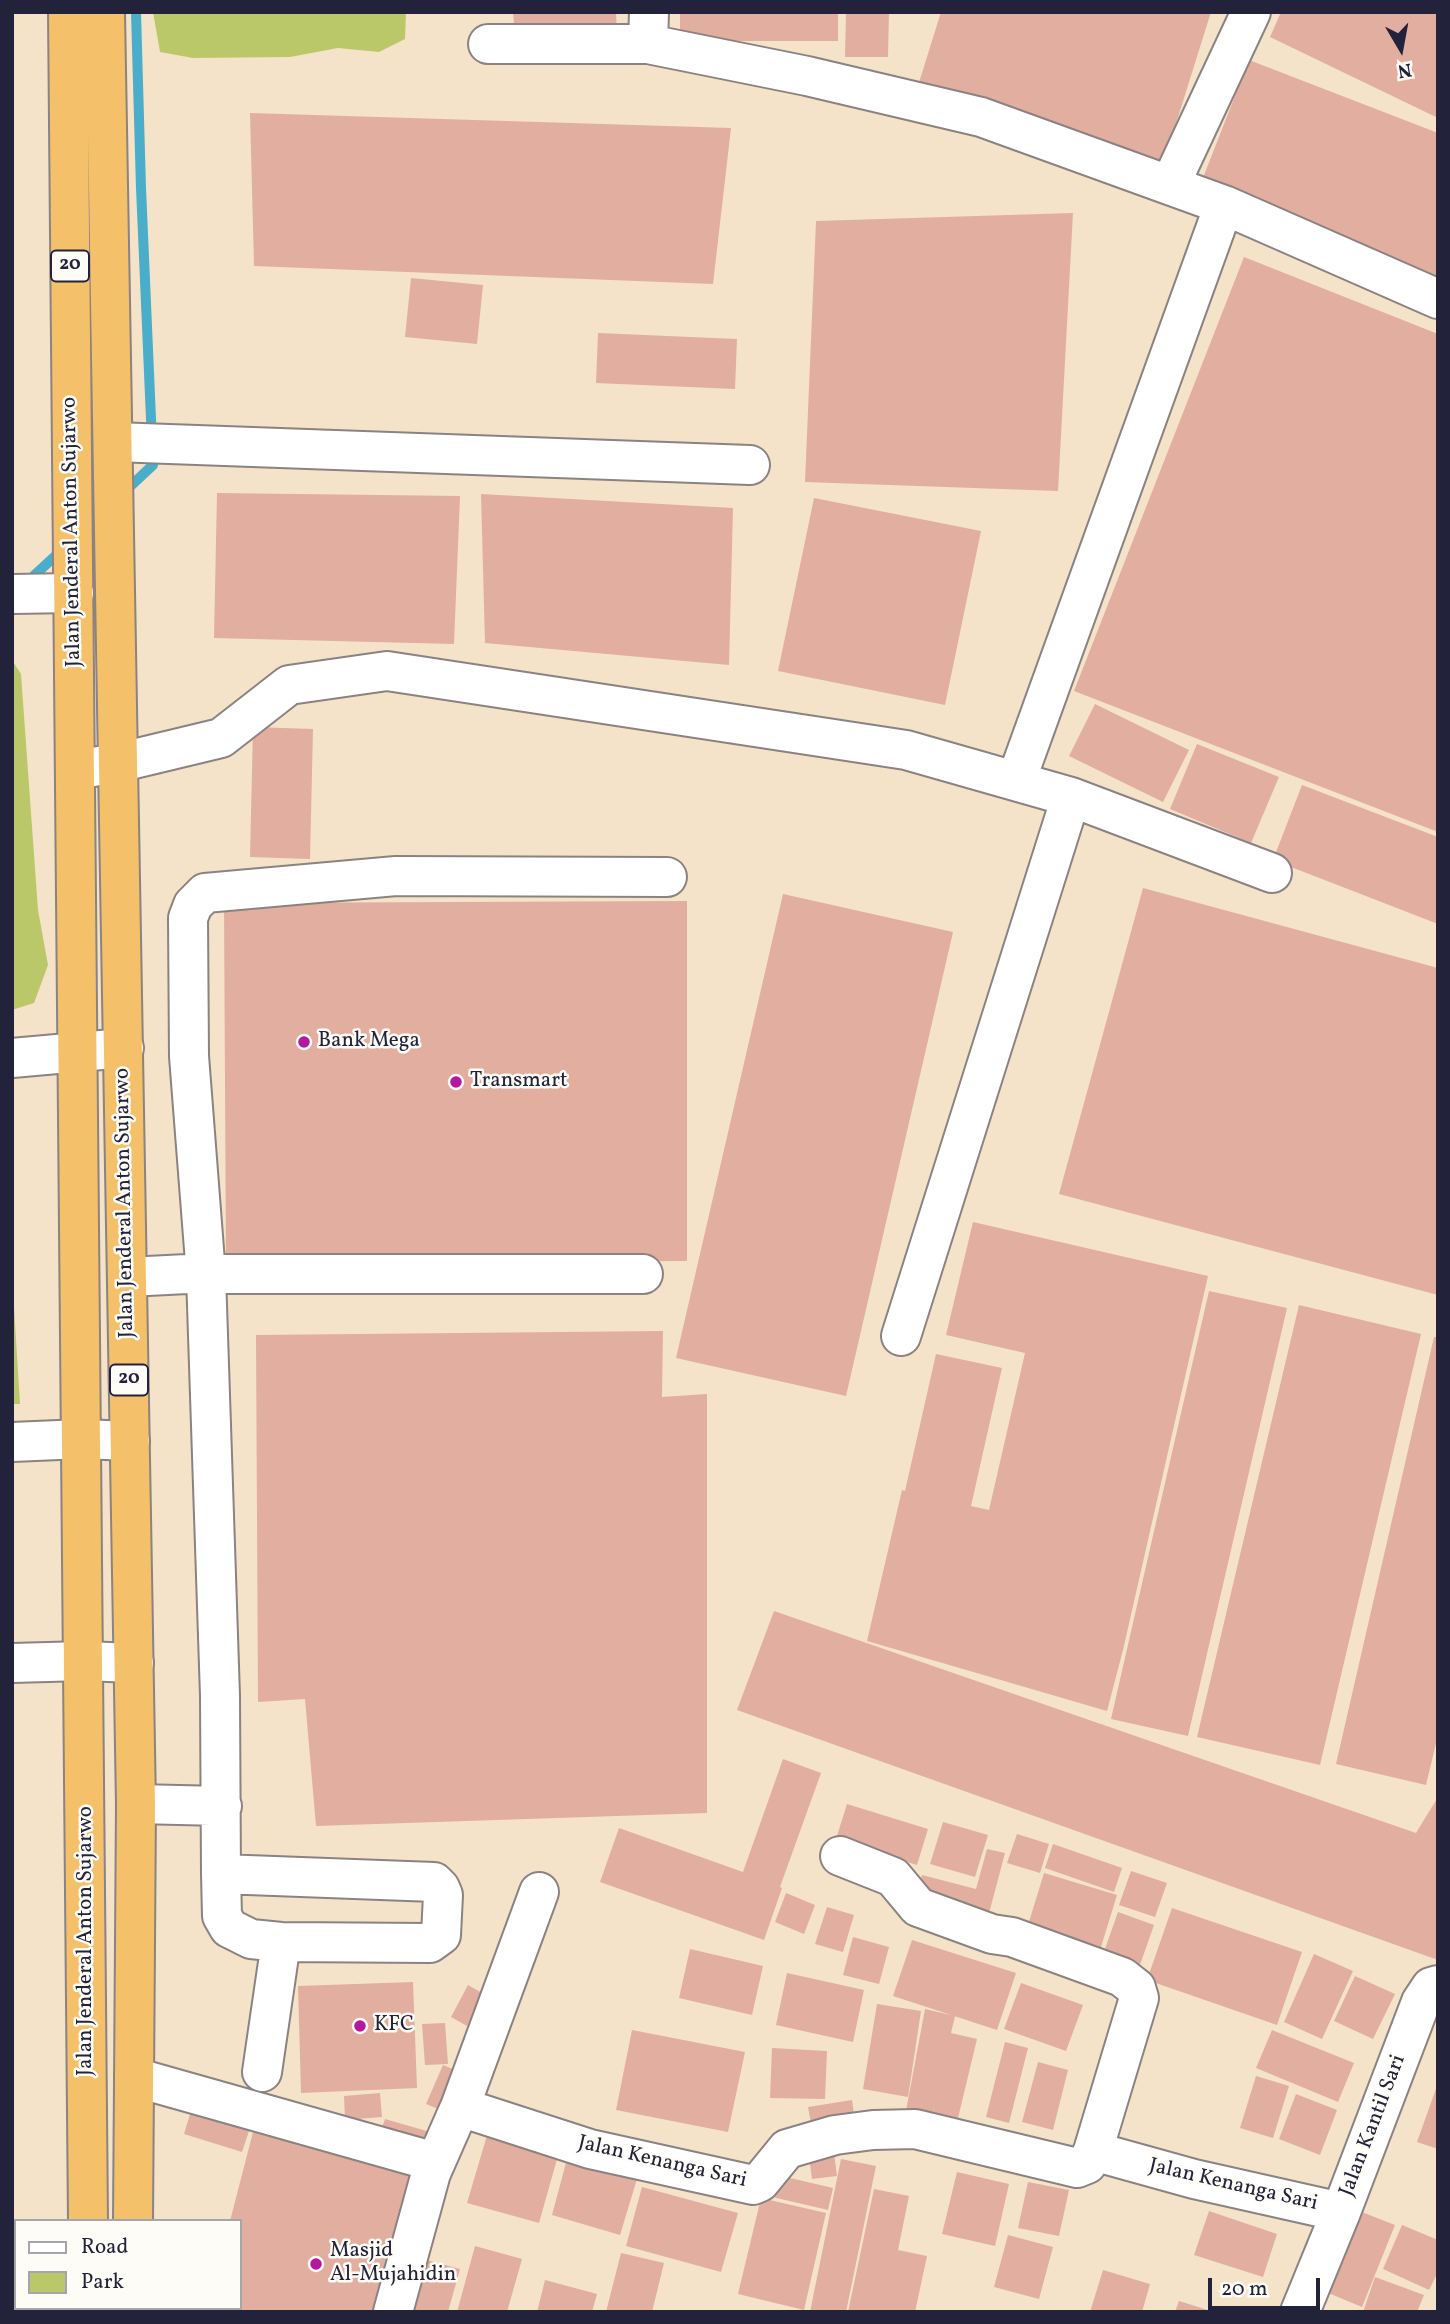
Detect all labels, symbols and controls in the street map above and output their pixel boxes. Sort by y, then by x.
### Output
north arrow [1366,14,1436,84]
text: N [1396,56,1414,84]
road number: 20 [51,250,89,282]
street label: Jalan Jenderal Anton Sujarwo [58,397,88,667]
place label: Bank Mega [318,1029,420,1055]
marker: Bank Mega [296,1034,312,1050]
street label: Jalan Jenderal Anton Sujarwo [111,1068,141,1338]
place label: Transmart [470,1069,567,1095]
marker: Transmart [448,1074,464,1090]
road number: 20 [110,1364,148,1396]
street label: Jalan Jenderal Anton Sujarwo [74,1806,100,2076]
place label: KFC [374,2013,414,2039]
marker: KFC [352,2018,368,2034]
street label: Jalan Kantil Sari [1335,2052,1413,2200]
street label: Jalan Kenanga Sari [575,2131,749,2195]
street label: Jalan Kenanga Sari [1146,2154,1320,2218]
legend [14,2219,242,2310]
text: Road [81,2233,128,2262]
place label: Masjid Al-Mujahidin [330,2239,456,2289]
marker: Masjid Al-Mujahidin [308,2256,324,2272]
scale bar [1212,2264,1324,2308]
text: Park [81,2268,124,2297]
text: 20 m [1221,2275,1267,2304]

